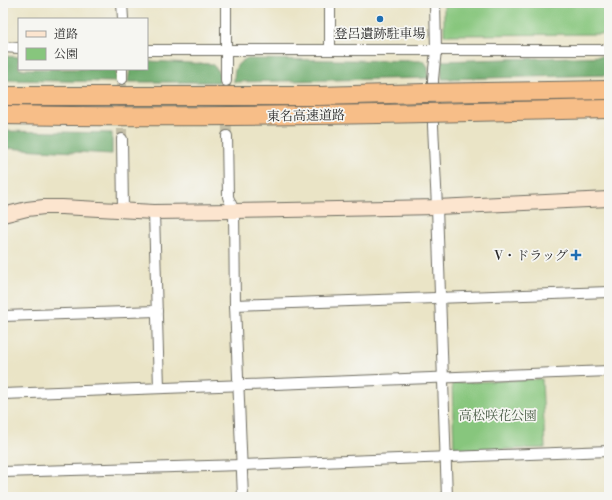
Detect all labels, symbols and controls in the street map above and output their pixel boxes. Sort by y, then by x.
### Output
marker: 登呂遺跡駐車場 [375,14,385,24]
legend [18,18,148,70]
place label: 登呂遺跡駐車場 [334,26,426,42]
text: 道路 [54,27,78,42]
text: 公園 [54,47,78,62]
street label: 東名高速道路 [267,107,345,125]
place label: V・ドラッグ [493,248,568,264]
marker: V・ドラッグ [571,250,581,260]
park label: 高松咲花公園 [459,408,537,424]

